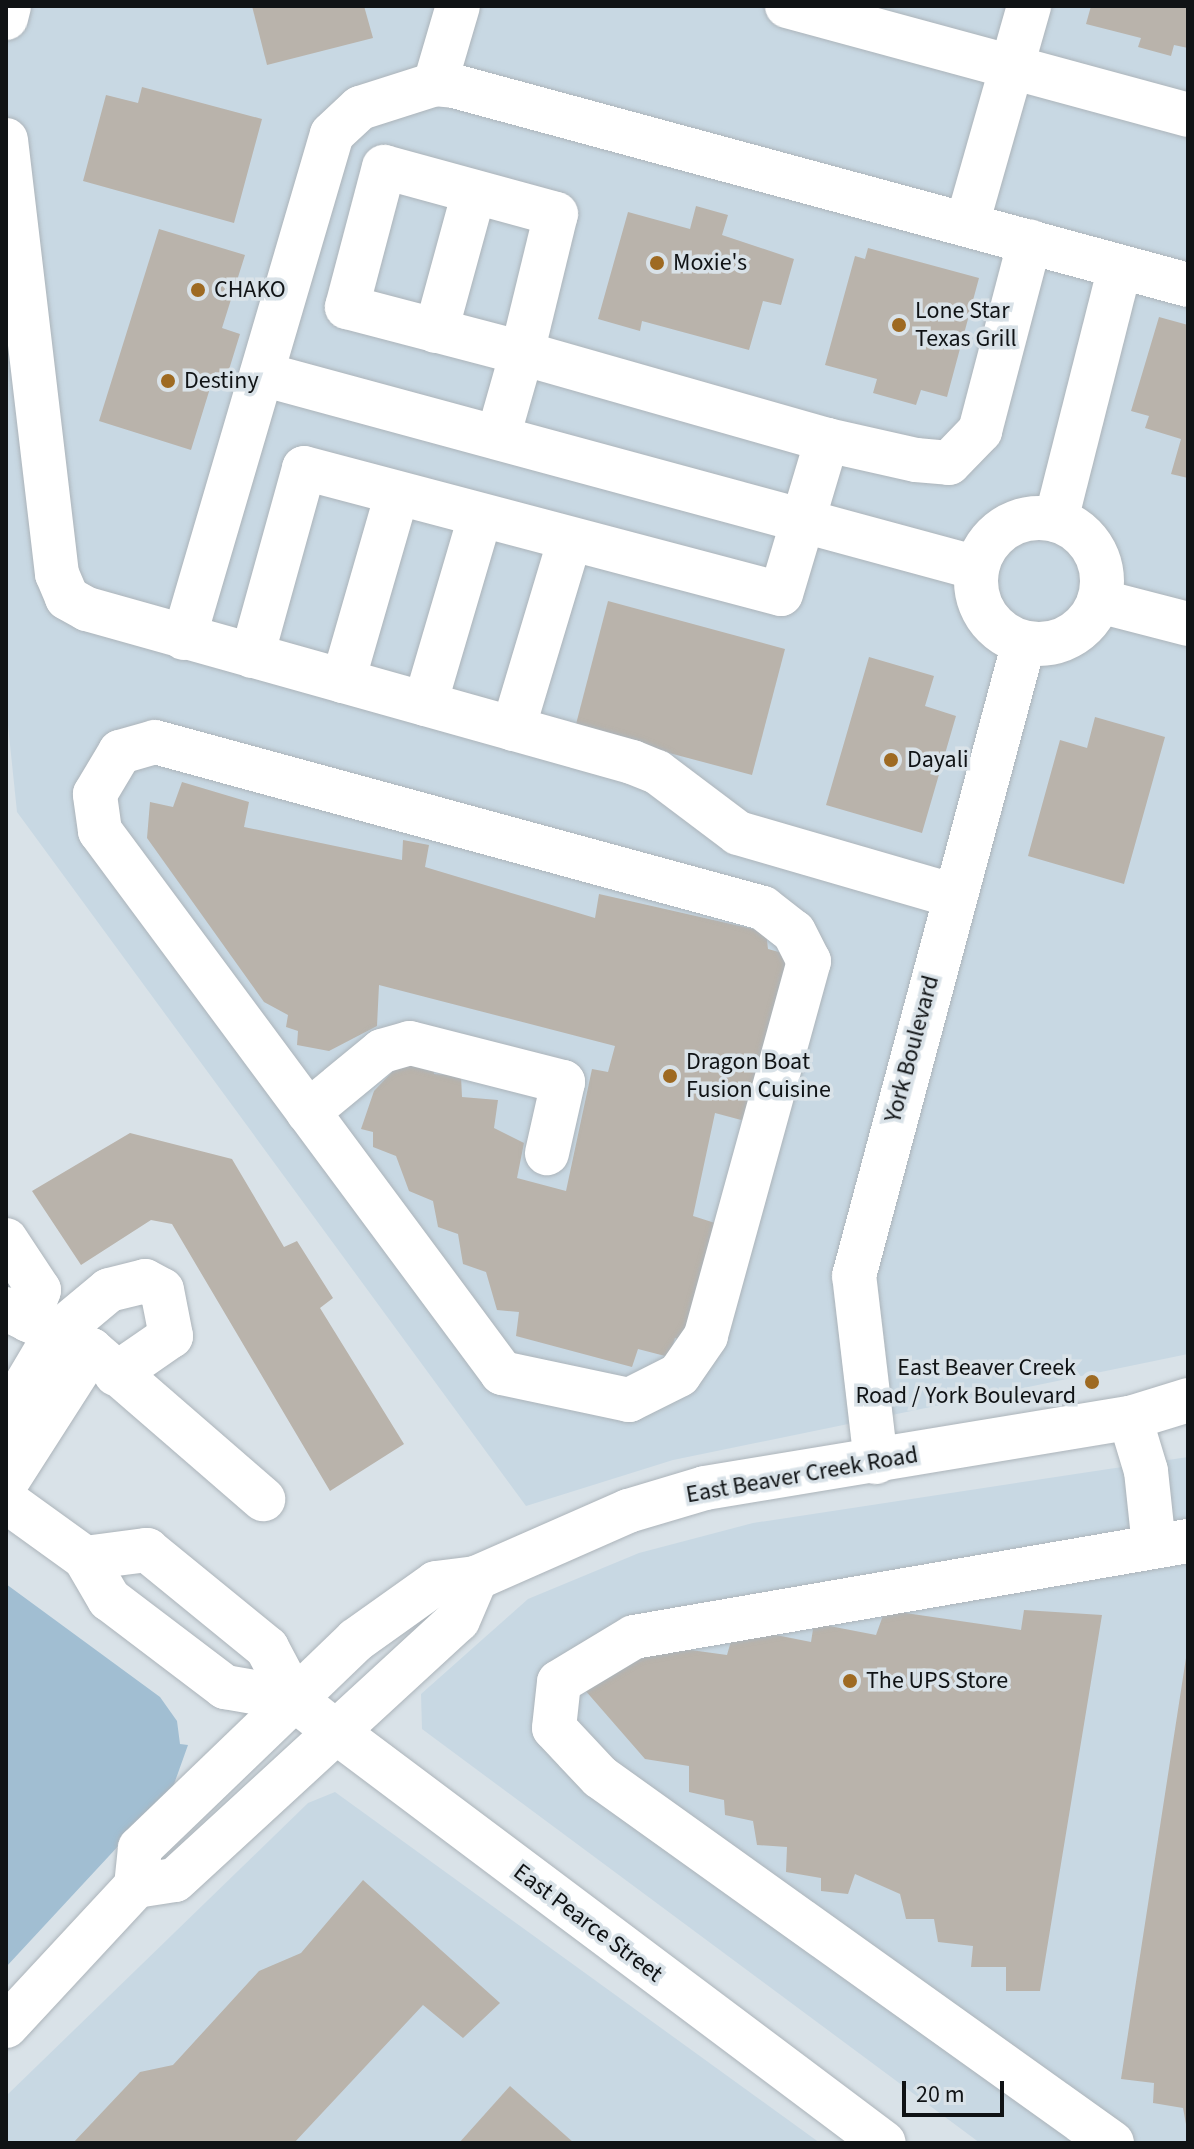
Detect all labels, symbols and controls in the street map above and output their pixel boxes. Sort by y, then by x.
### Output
place label: Moxie's [673,249,747,277]
marker: Moxie's [648,254,666,272]
place label: CHAKO [214,276,286,304]
marker: CHAKO [189,281,207,299]
place label: Lone Star Texas Grill [915,297,1017,353]
marker: Lone Star Texas Grill [890,316,908,334]
place label: Destiny [184,367,259,395]
marker: Destiny [159,372,177,390]
place label: Dayali [907,746,969,774]
marker: Dayali [882,751,900,769]
street label: York Boulevard [879,972,945,1126]
place label: Dragon Boat Fusion Cuisine [686,1048,831,1104]
marker: Dragon Boat Fusion Cuisine [661,1067,679,1085]
place label: East Beaver Creek Road / York Boulevard [855,1354,1076,1410]
marker: East Beaver Creek Road / York Boulevard [1083,1373,1101,1391]
street label: East Beaver Creek Road [684,1440,920,1510]
place label: The UPS Store [866,1667,1008,1695]
marker: The UPS Store [841,1672,859,1690]
street label: East Pearce Street [508,1858,668,1988]
scale bar [906,2065,1008,2115]
text: 20 m [916,2077,965,2112]

